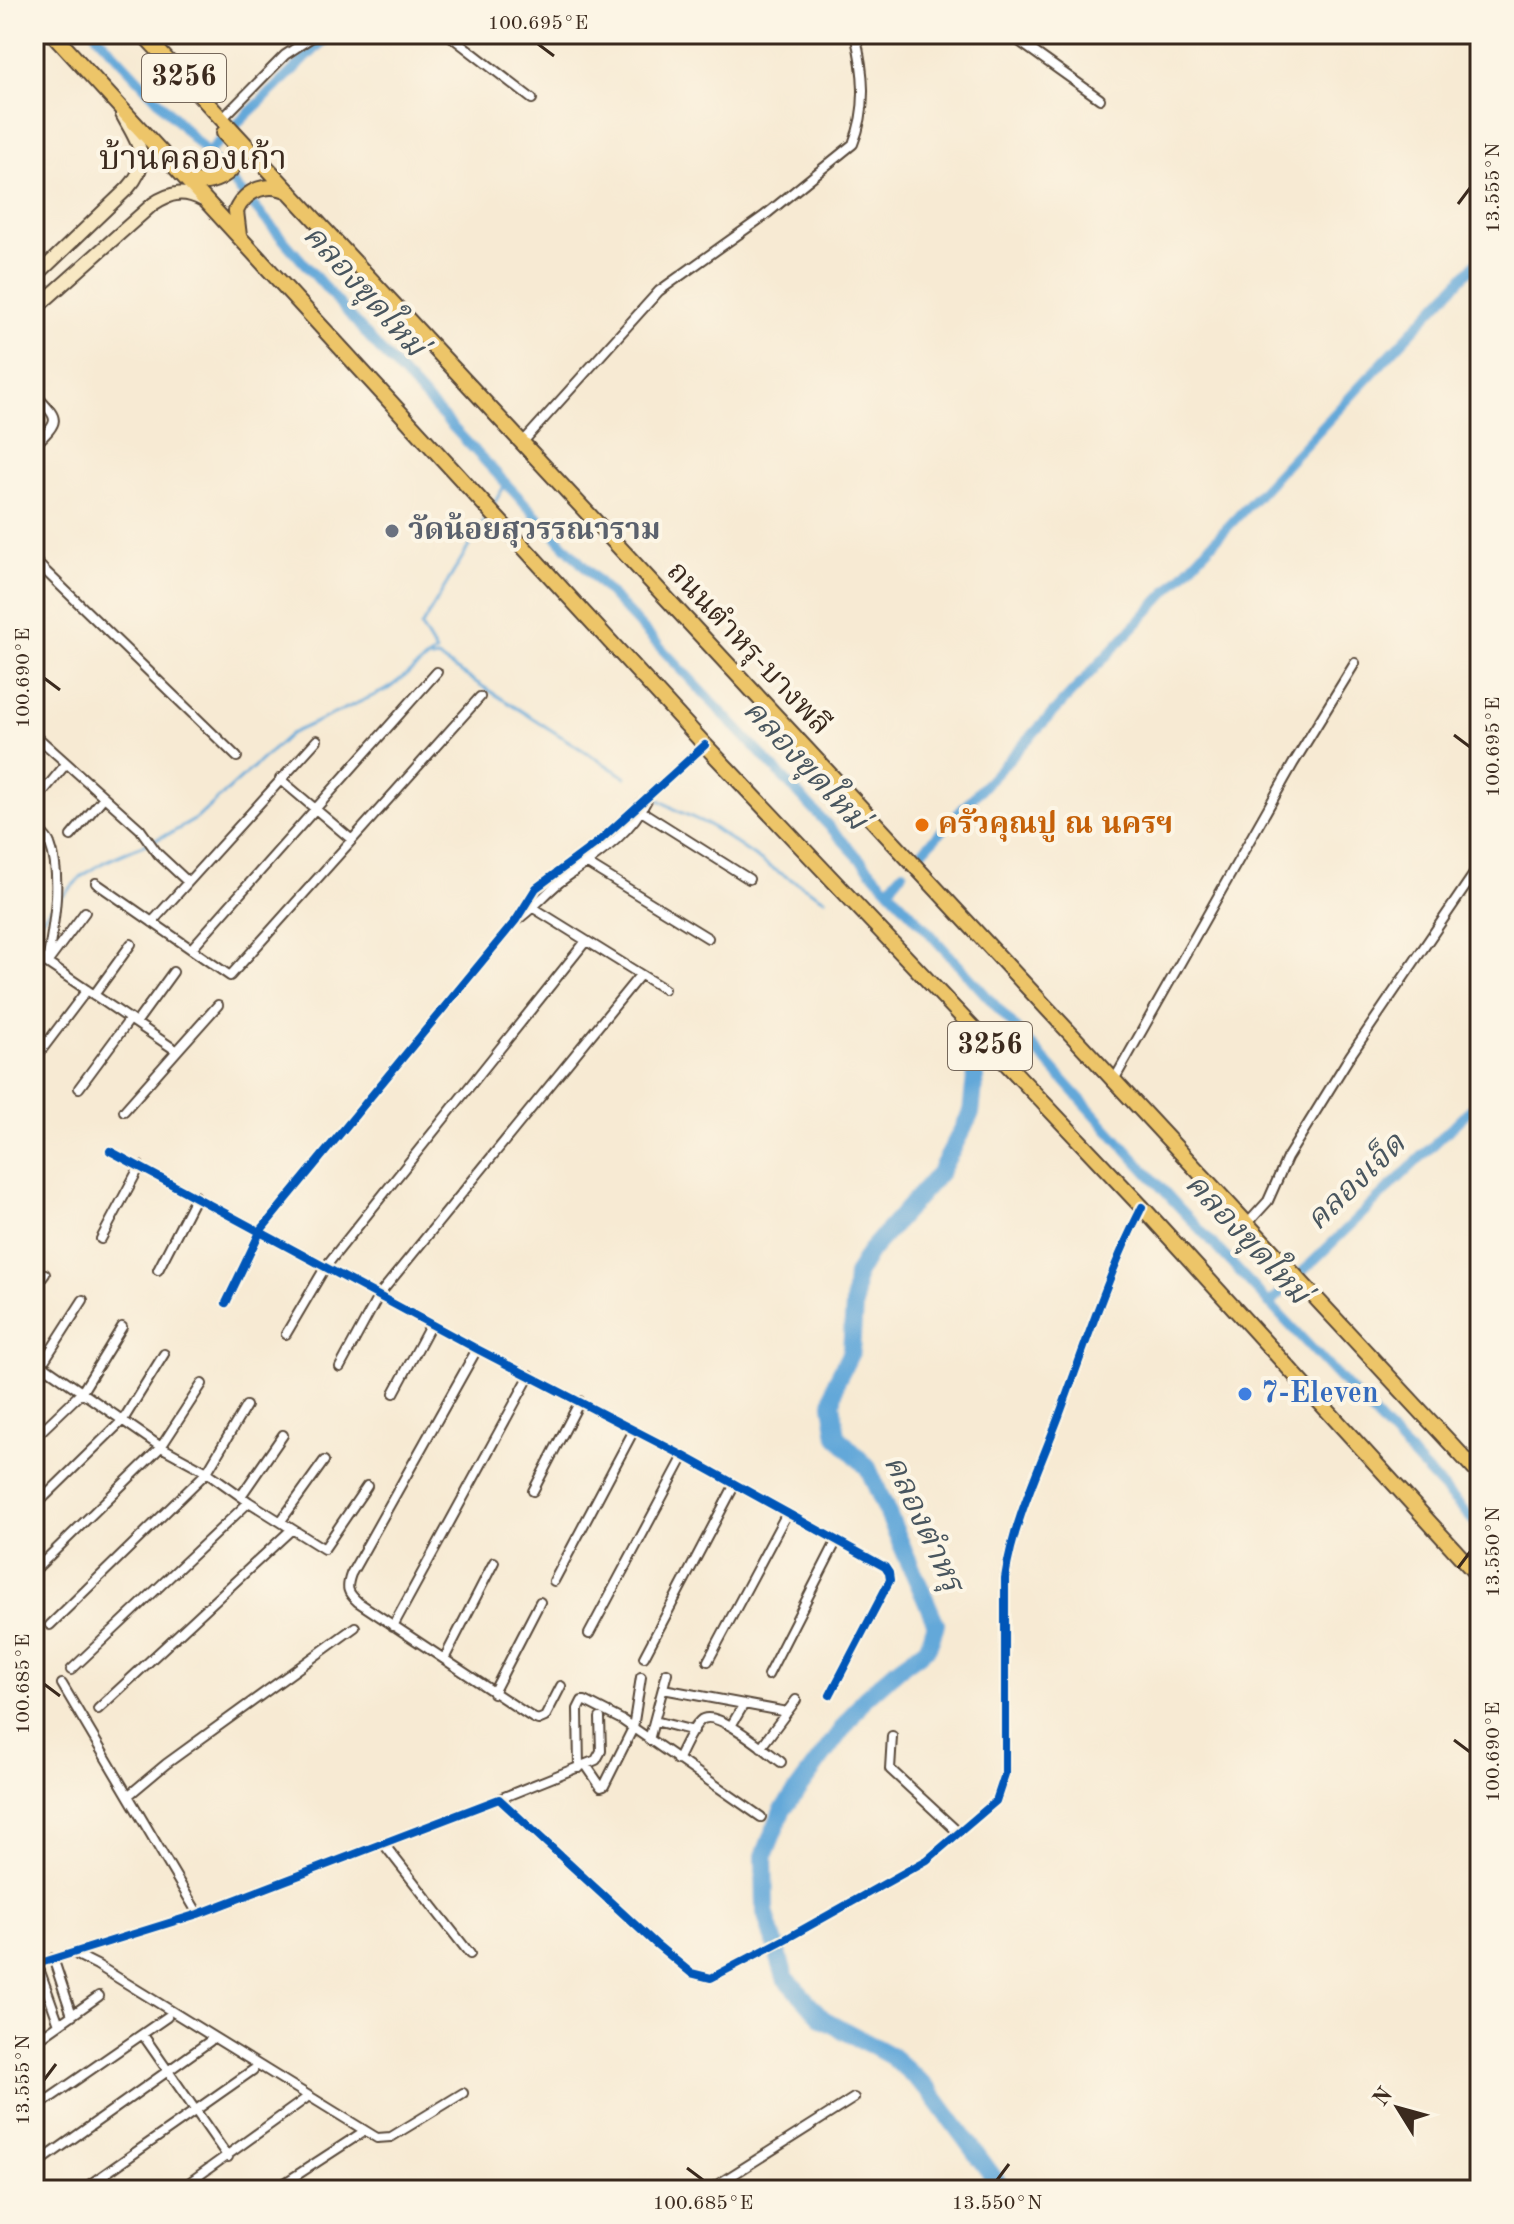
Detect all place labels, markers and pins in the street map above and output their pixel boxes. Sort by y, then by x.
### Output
place label: วัดน้อยสุวรรณาราม [408,512,661,548]
marker: วัดน้อยสุวรรณาราม [383,522,401,540]
place label: ครัวคุณปู ณ นครฯ [938,808,1174,843]
marker: ครัวคุณปู ณ นครฯ [913,816,931,834]
place label: 7-Eleven [1261,1379,1379,1409]
marker: 7-Eleven [1236,1385,1254,1403]

